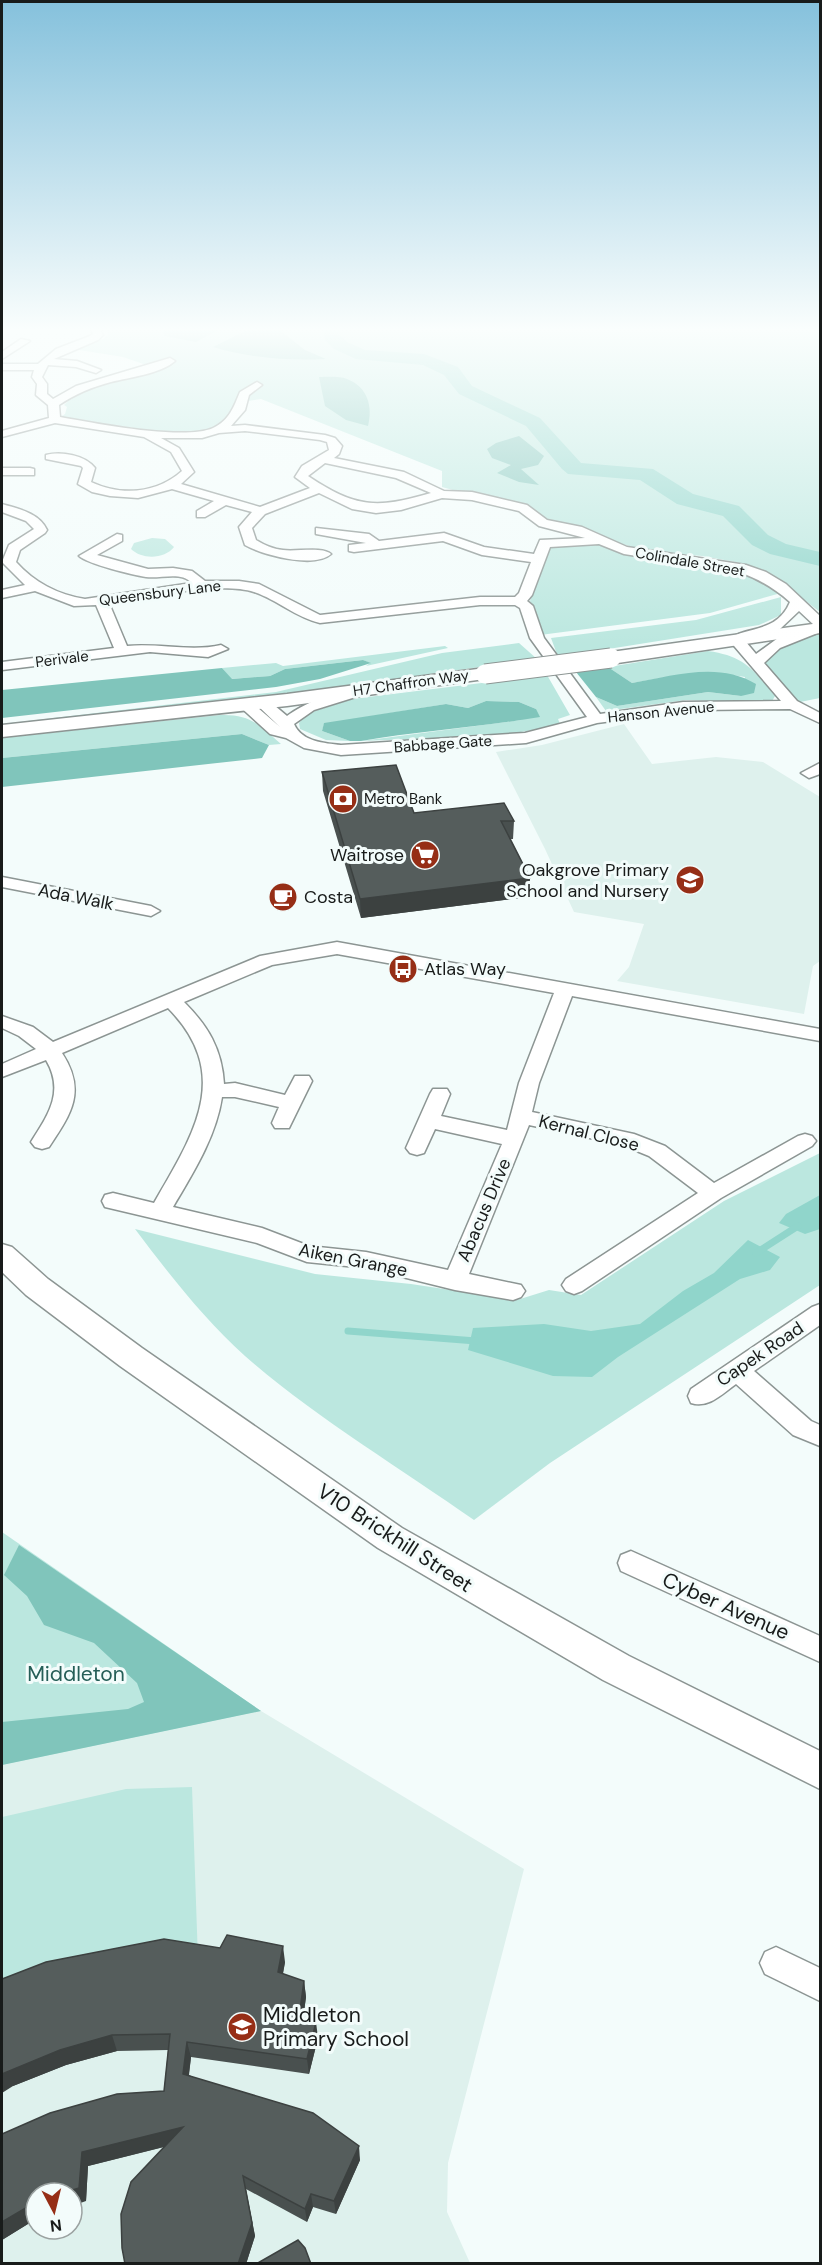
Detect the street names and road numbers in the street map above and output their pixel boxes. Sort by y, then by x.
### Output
street label: Colindale Street [634,543,747,582]
street label: Queensbury Lane [98,576,222,610]
street label: Perivale [34,646,90,672]
street label: H7 Chaffron Way [352,665,471,701]
street label: Hanson Avenue [607,696,715,728]
street label: Babbage Gate [393,731,493,757]
street label: Ada Walk [36,878,116,916]
street label: Kernal Close [536,1109,642,1157]
street label: Abacus Drive [451,1155,517,1265]
street label: Aiken Grange [297,1238,409,1282]
street label: Capek Road [712,1316,808,1392]
street label: V10 Brickhill Street [312,1477,478,1599]
street label: Cyber Avenue [658,1565,794,1647]

